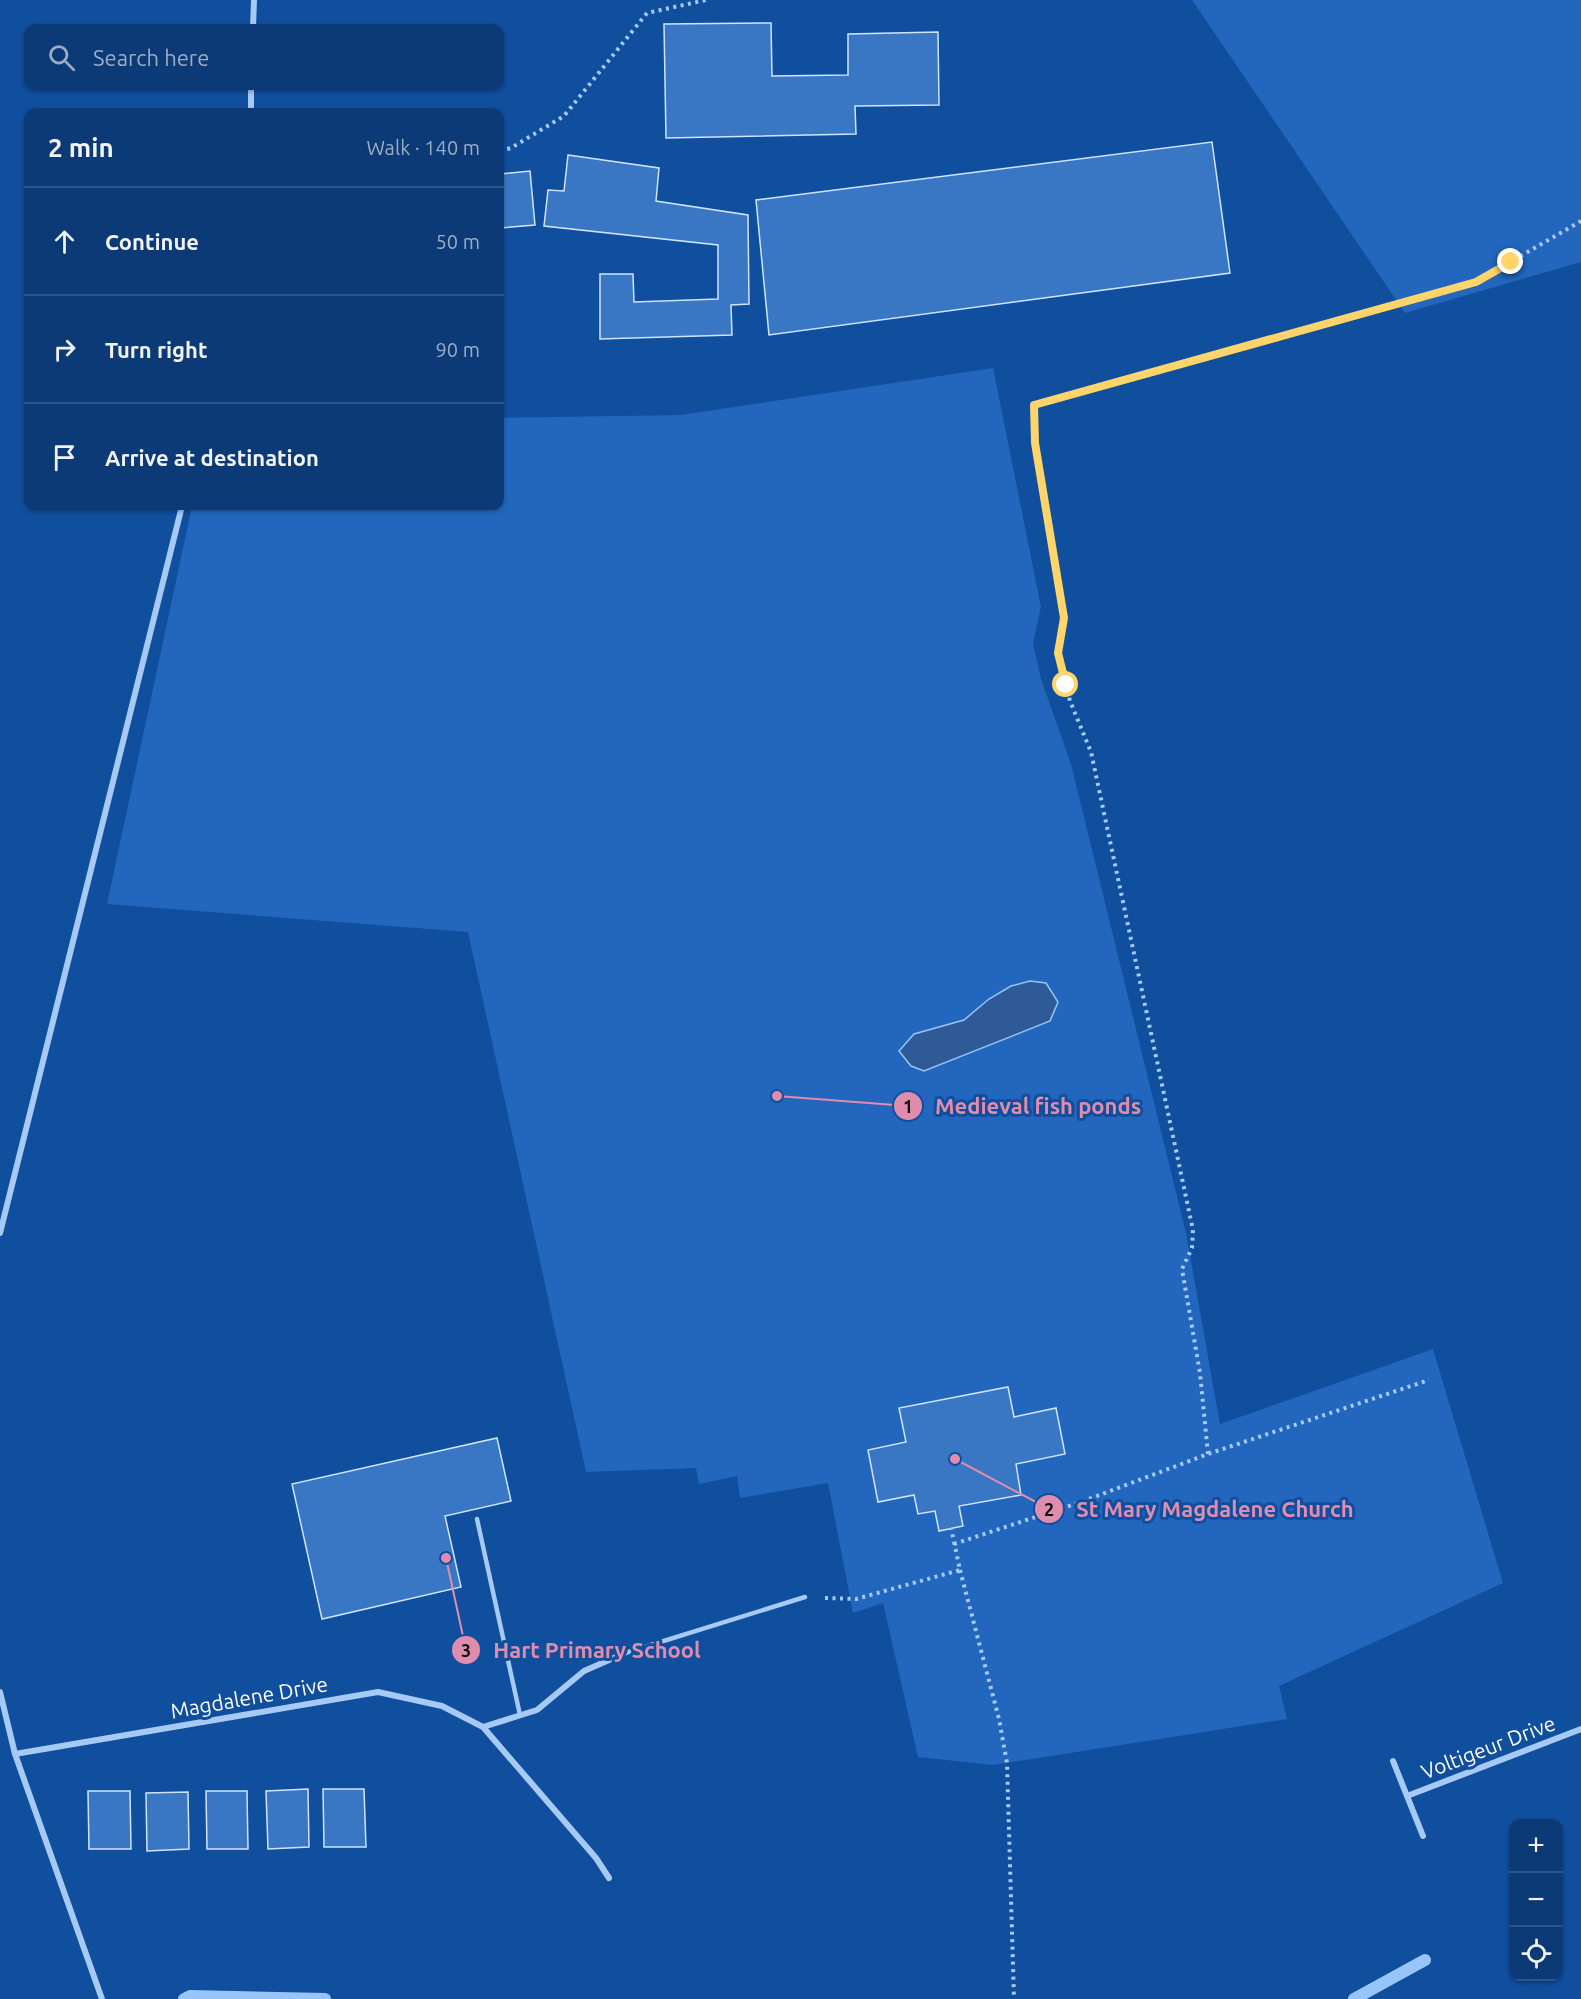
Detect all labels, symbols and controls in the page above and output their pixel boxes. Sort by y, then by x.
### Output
search box [24,24,504,90]
icon: search [45,41,78,74]
text: Search here [93,45,209,70]
text: 2 min [48,133,114,162]
text: Walk · 140 m [367,136,480,159]
icon: ahead [48,225,81,258]
text: Continue [105,229,199,254]
text: 50 m [436,230,480,253]
route end [1497,248,1523,274]
icon: right [48,333,81,366]
text: Turn right [105,337,207,362]
text: 90 m [436,338,480,361]
icon: arrive [48,441,81,474]
text: Arrive at destination [105,445,319,470]
route start [1052,671,1078,697]
callout: Medieval fish ponds [893,1086,1153,1126]
text: Medieval fish ponds [935,1093,1141,1118]
text: 1 [903,1096,913,1116]
callout: St Mary Magdalene Church [1034,1489,1365,1529]
text: St Mary Magdalene Church [1076,1496,1354,1521]
text: 2 [1044,1499,1054,1519]
callout: Hart Primary School [451,1630,713,1670]
text: Hart Primary School [493,1637,701,1662]
text: 3 [461,1640,471,1660]
street label: Magdalene Drive [168,1671,330,1723]
street label: Voltigeur Drive [1418,1710,1558,1784]
map controls [1509,1819,1563,1981]
button: + [1509,1819,1563,1873]
button: − [1509,1873,1563,1927]
button: locate [1509,1927,1563,1981]

